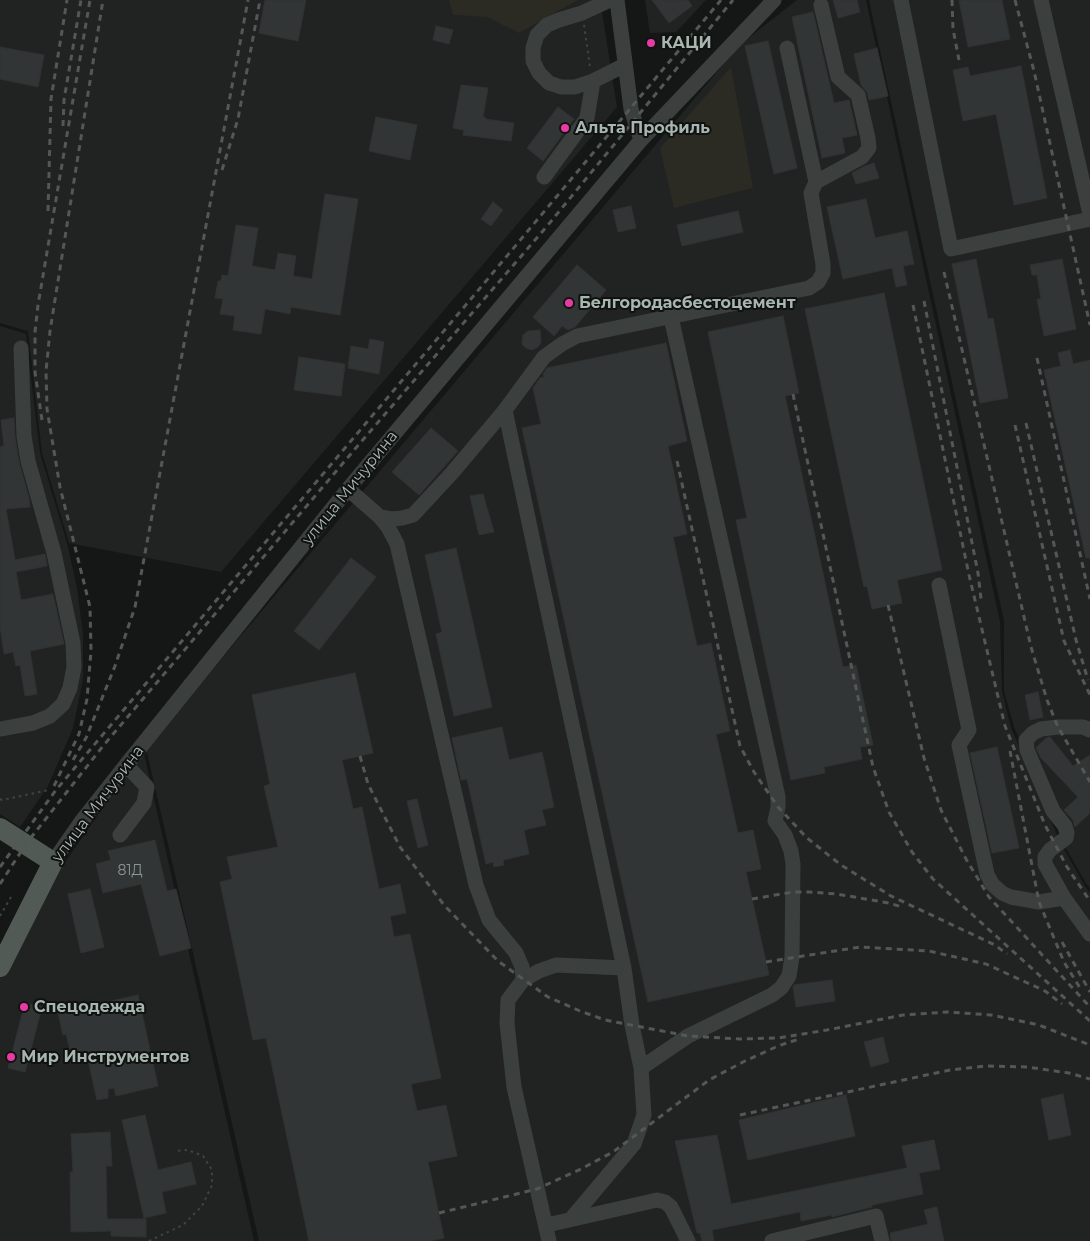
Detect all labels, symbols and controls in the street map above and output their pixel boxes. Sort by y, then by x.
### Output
place label: КАЦИ [661,33,712,53]
marker: КАЦИ [645,37,657,49]
place label: Альта Профиль [575,118,710,138]
marker: Альта Профиль [559,122,571,134]
place label: Белгородасбестоцемент [579,293,795,313]
marker: Белгородасбестоцемент [563,297,575,309]
street label: улица Мичурина [298,427,402,549]
street label: улица Мичурина [48,742,148,866]
house number: 81Д [117,863,143,879]
place label: Спецодежда [34,997,145,1017]
marker: Спецодежда [18,1001,30,1013]
place label: Мир Инструментов [21,1047,189,1067]
marker: Мир Инструментов [5,1051,17,1063]

